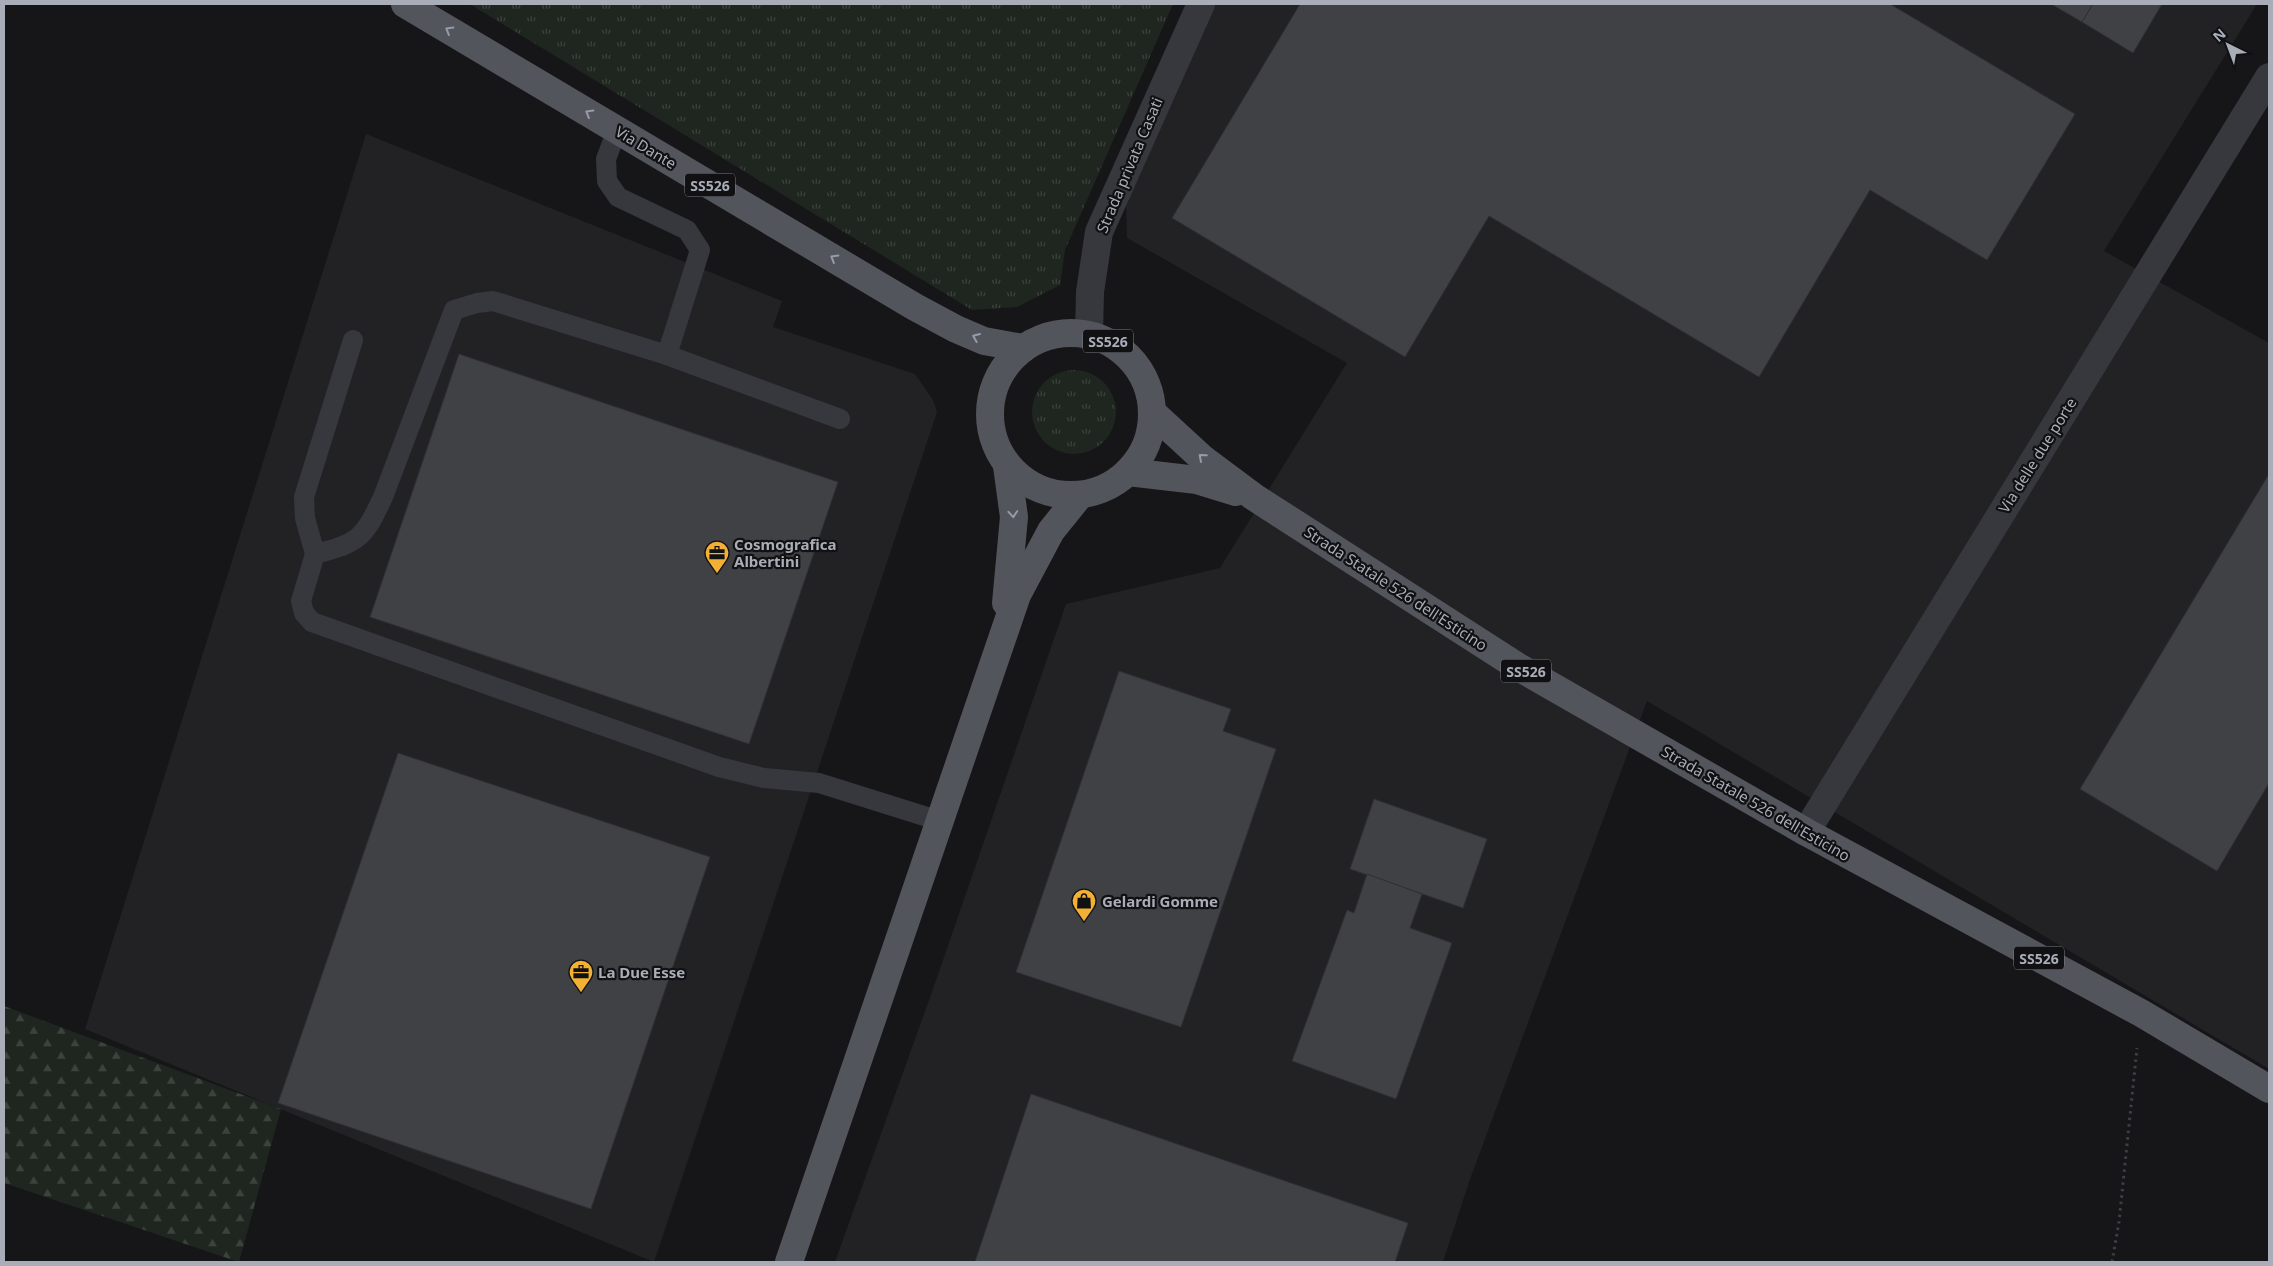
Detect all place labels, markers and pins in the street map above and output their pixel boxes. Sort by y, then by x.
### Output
place label: Cosmografica Albertini [734,534,836,571]
office icon: Cosmografica Albertini [704,540,730,574]
shop icon: Gelardi Gomme [1071,888,1097,922]
place label: Gelardi Gomme [1102,891,1218,911]
office icon: La Due Esse [568,959,594,993]
place label: La Due Esse [598,962,685,982]

